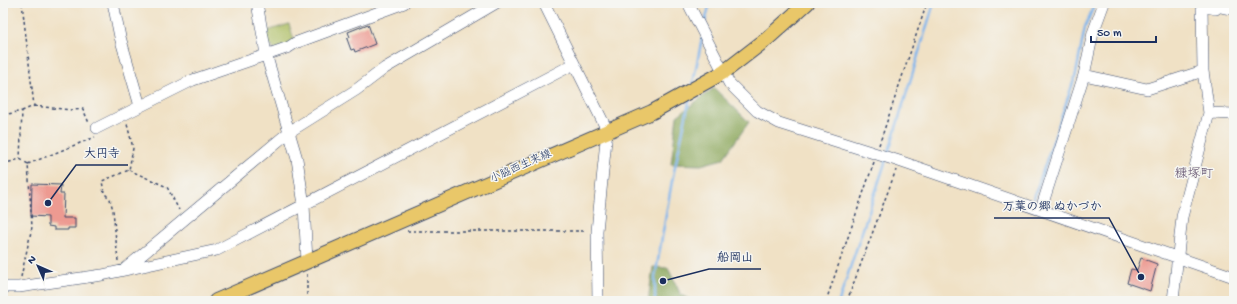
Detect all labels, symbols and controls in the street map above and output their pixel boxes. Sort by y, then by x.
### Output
scale bar [1091,18,1156,44]
text: 50 m [1097,27,1122,41]
callout: 大円寺 [76,141,128,165]
text: 大円寺 [84,147,120,162]
street label: 小脇西生来線 [488,147,554,186]
district label: 糠塚町 [1174,167,1214,182]
callout: 万葉の郷 ぬかづか [994,194,1109,218]
text: 万葉の郷 ぬかづか [1003,200,1101,215]
callout: 船岡山 [709,245,761,269]
north arrow [18,246,58,286]
text: 船岡山 [717,251,753,266]
text: N [26,254,39,267]

